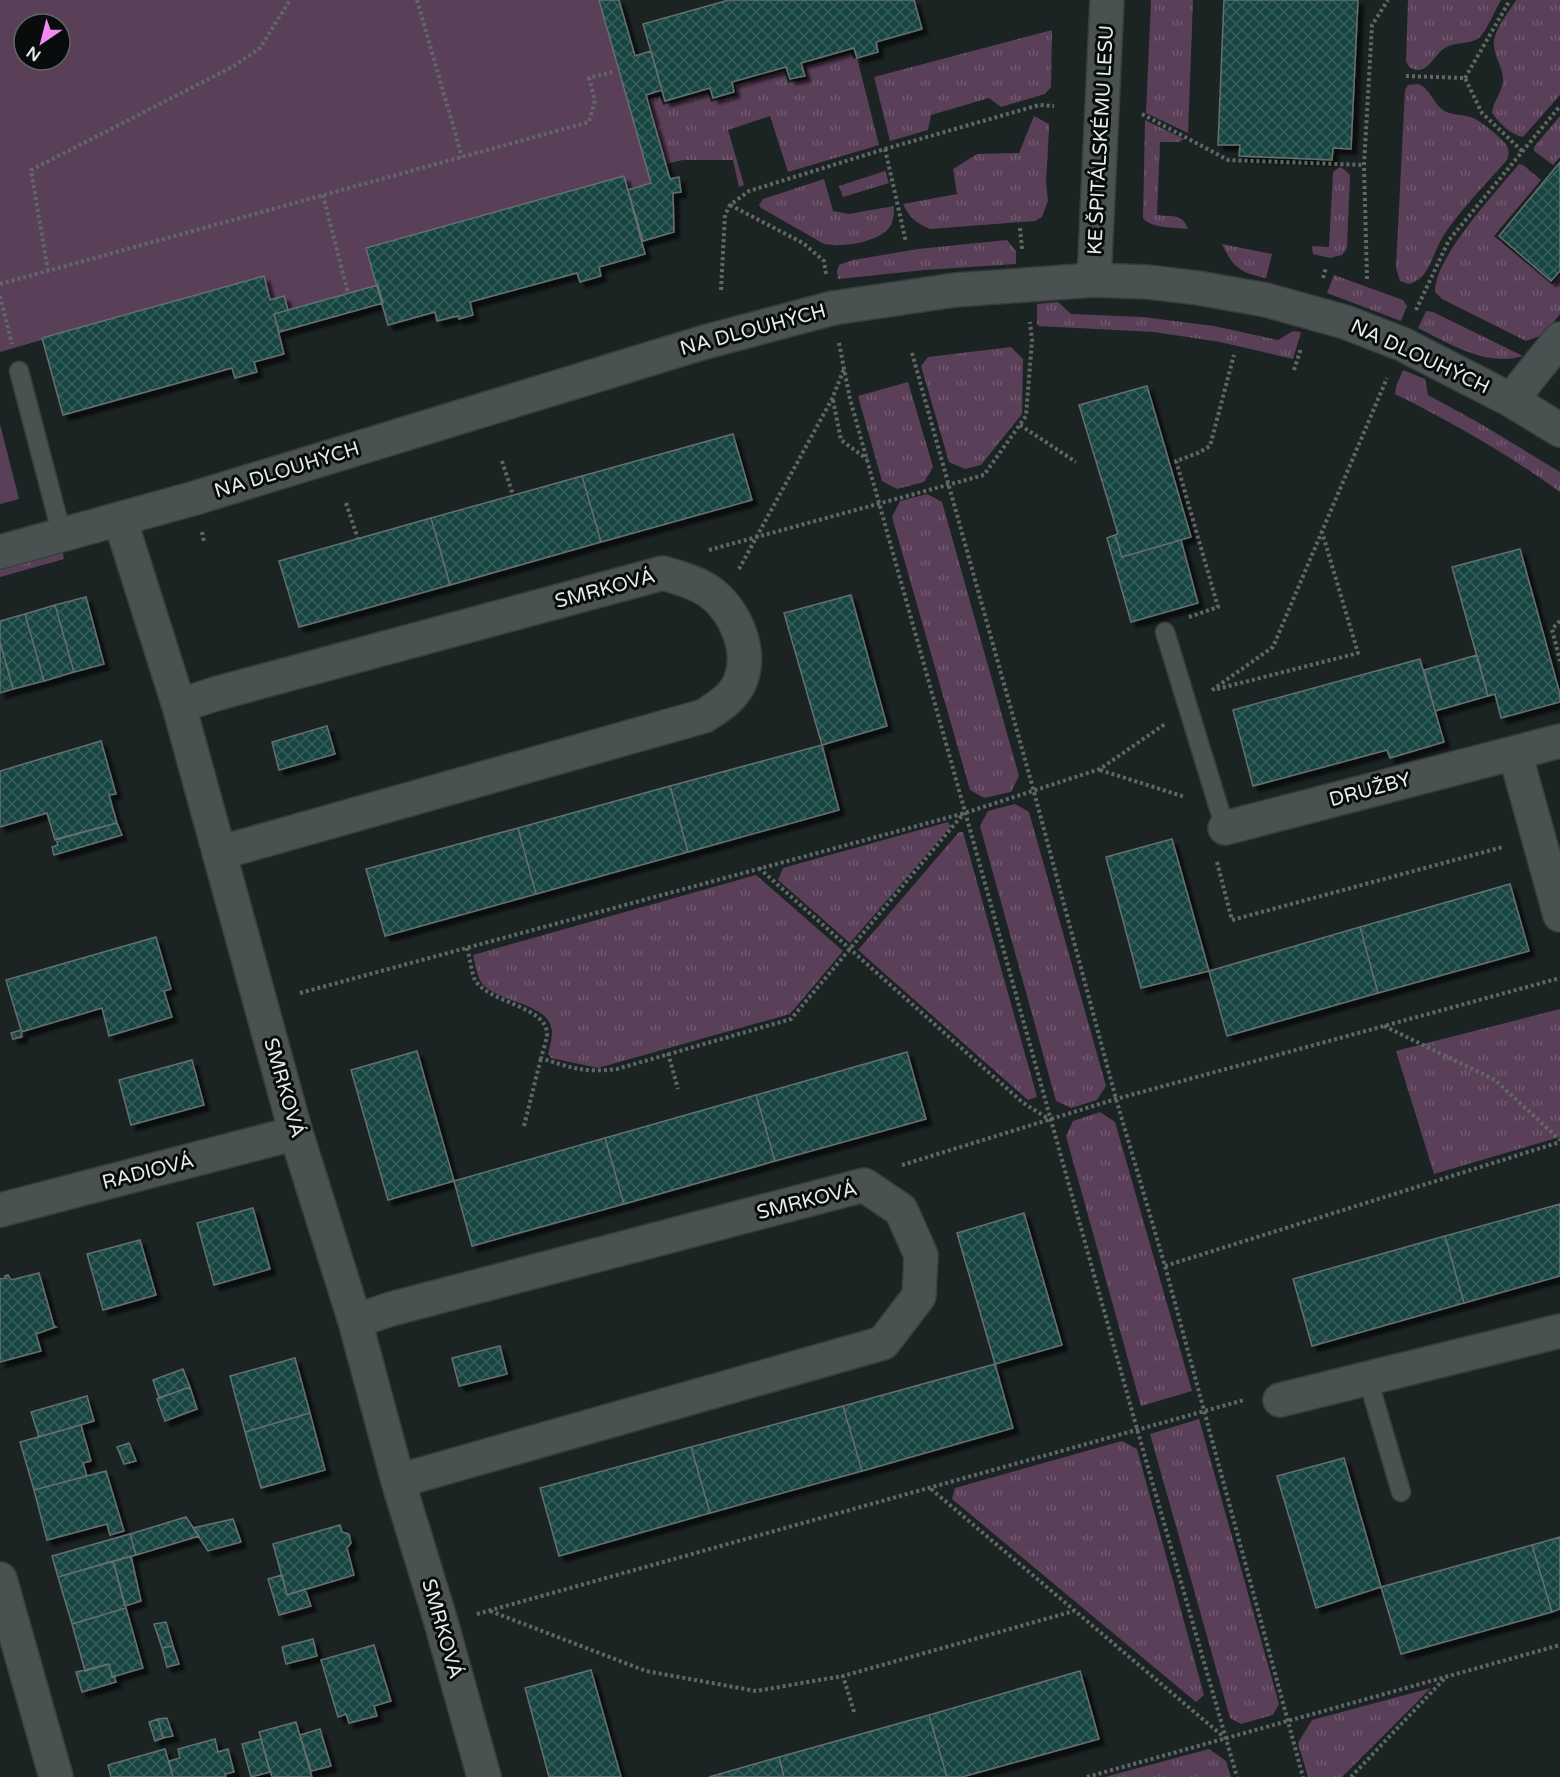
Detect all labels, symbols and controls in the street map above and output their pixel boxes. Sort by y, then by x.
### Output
north arrow [12,12,72,72]
street label: KE ŠPITÁLSKÉMU LESU [1082,24,1119,256]
text: N [23,42,45,65]
street label: NA DLOUHÝCH [677,298,829,361]
street label: NA DLOUHÝCH [1347,313,1494,400]
street label: NA DLOUHÝCH [211,436,362,503]
street label: SMRKOVÁ [552,563,658,614]
street label: DRUŽBY [1326,767,1414,812]
street label: SMRKOVÁ [258,1035,311,1141]
street label: RADIOVÁ [99,1148,196,1195]
street label: SMRKOVÁ [754,1176,860,1225]
street label: SMRKOVÁ [416,1576,469,1682]

